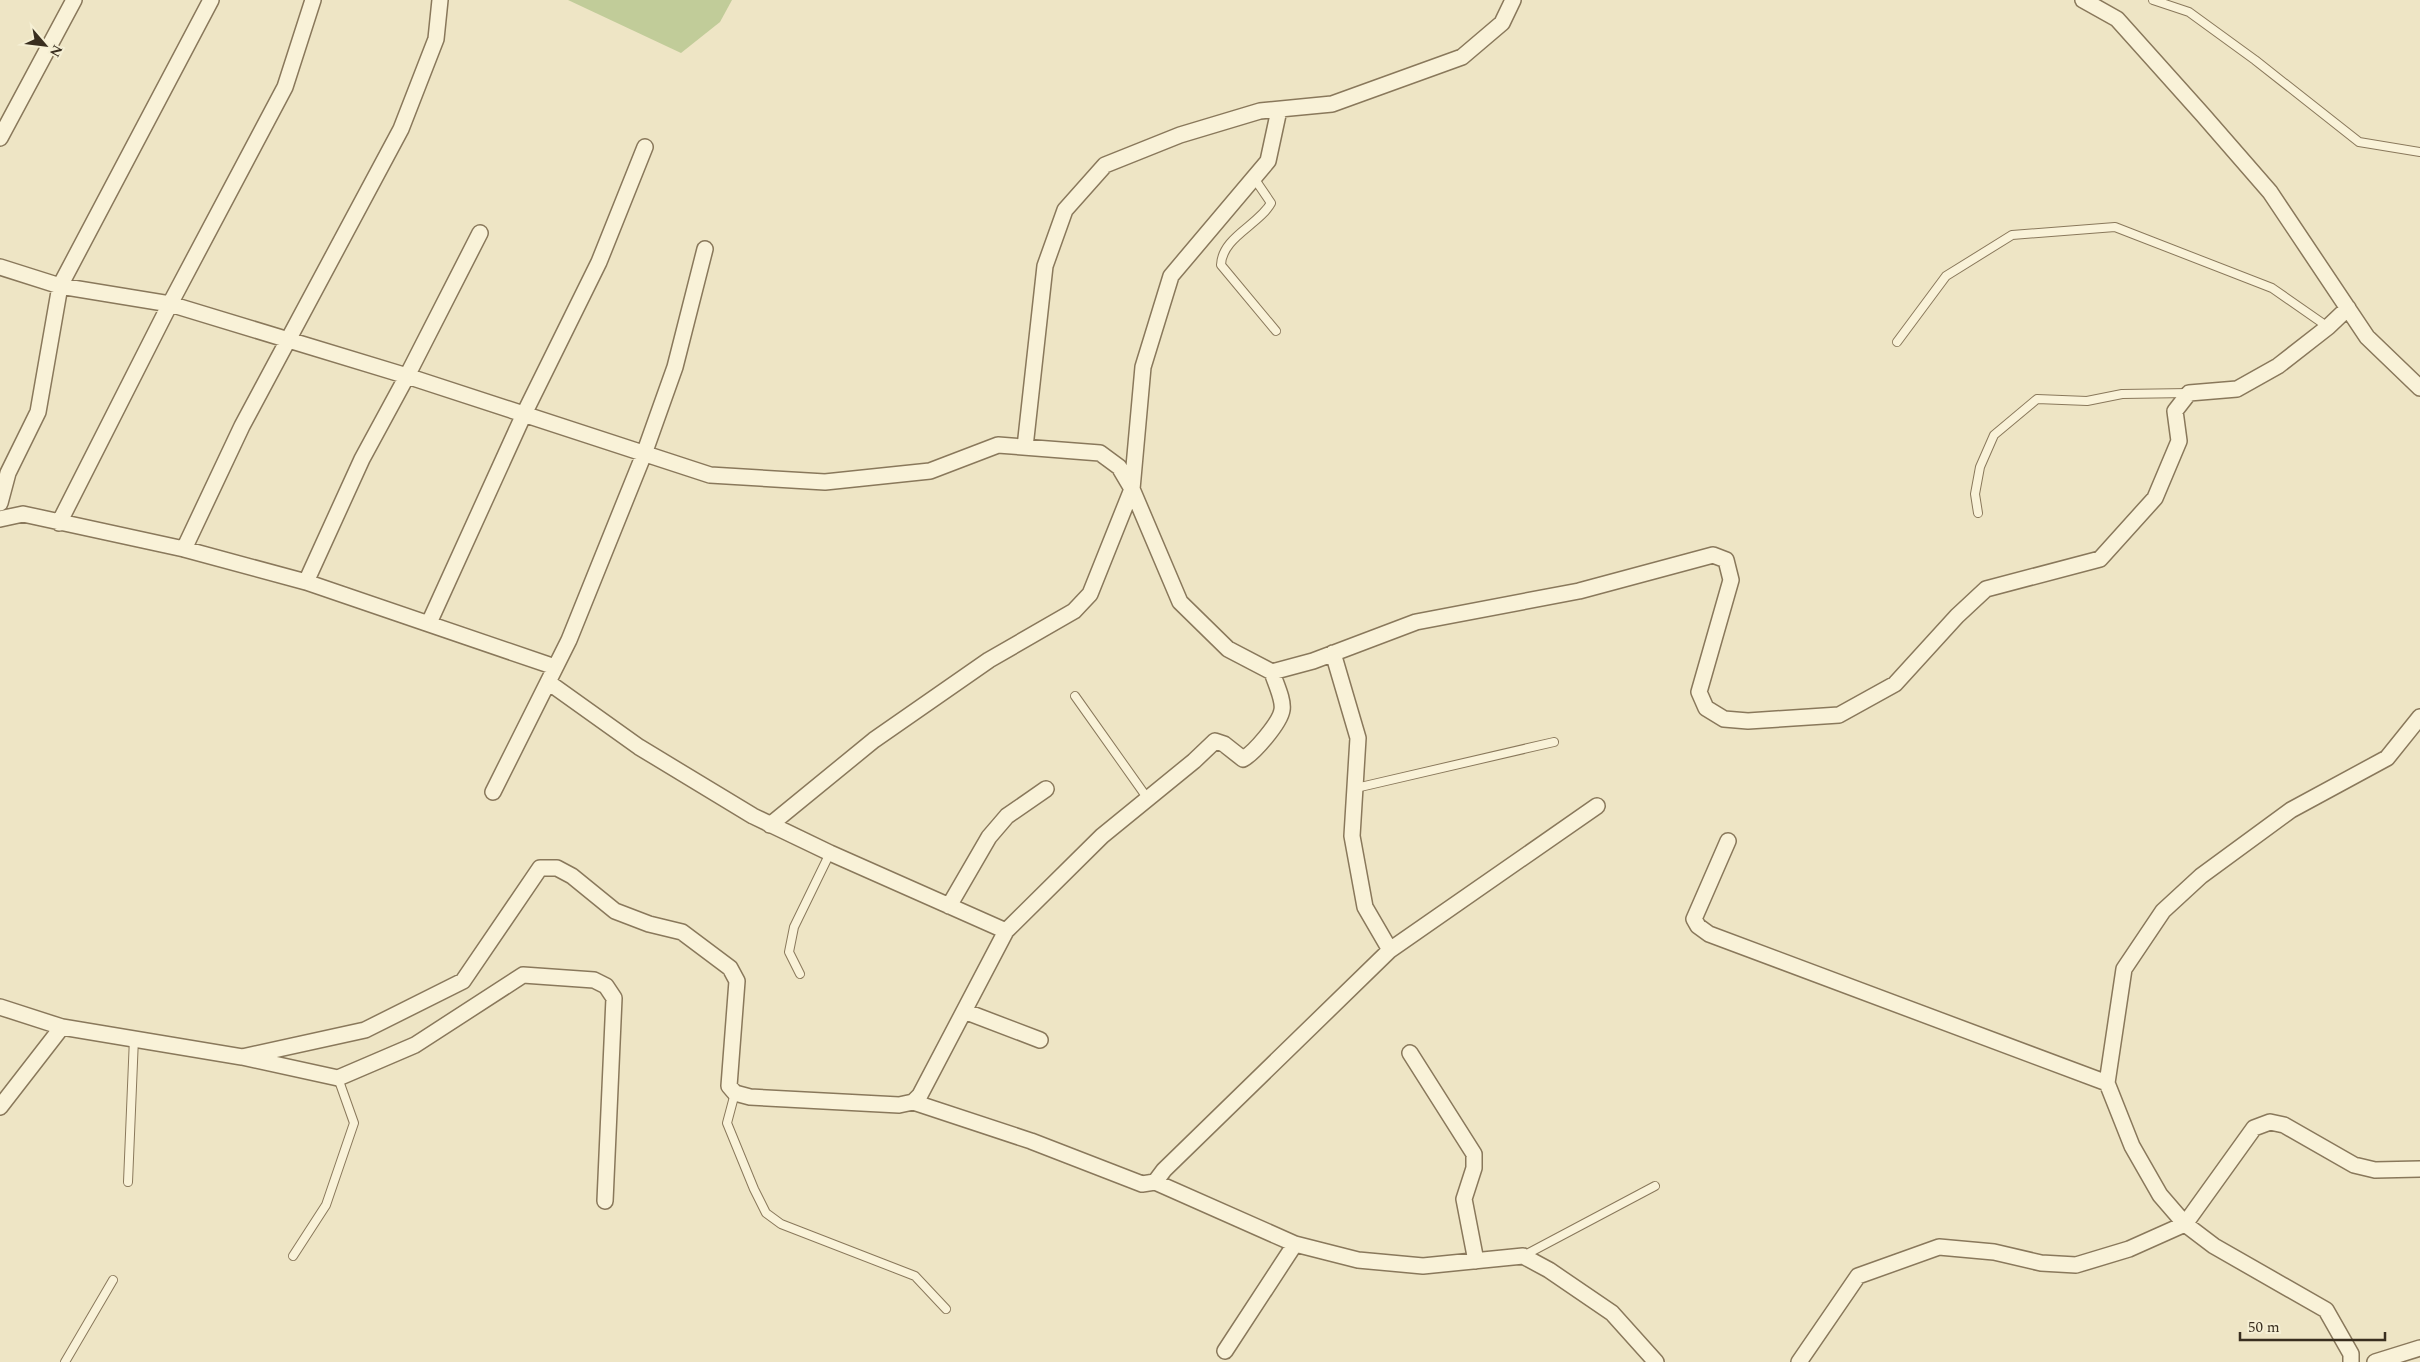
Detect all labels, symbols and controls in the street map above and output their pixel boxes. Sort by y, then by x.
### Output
north arrow [20,20,70,70]
text: N [44,41,68,61]
scale bar [2240,1310,2385,1342]
text: 50 m [2248,1316,2280,1339]

